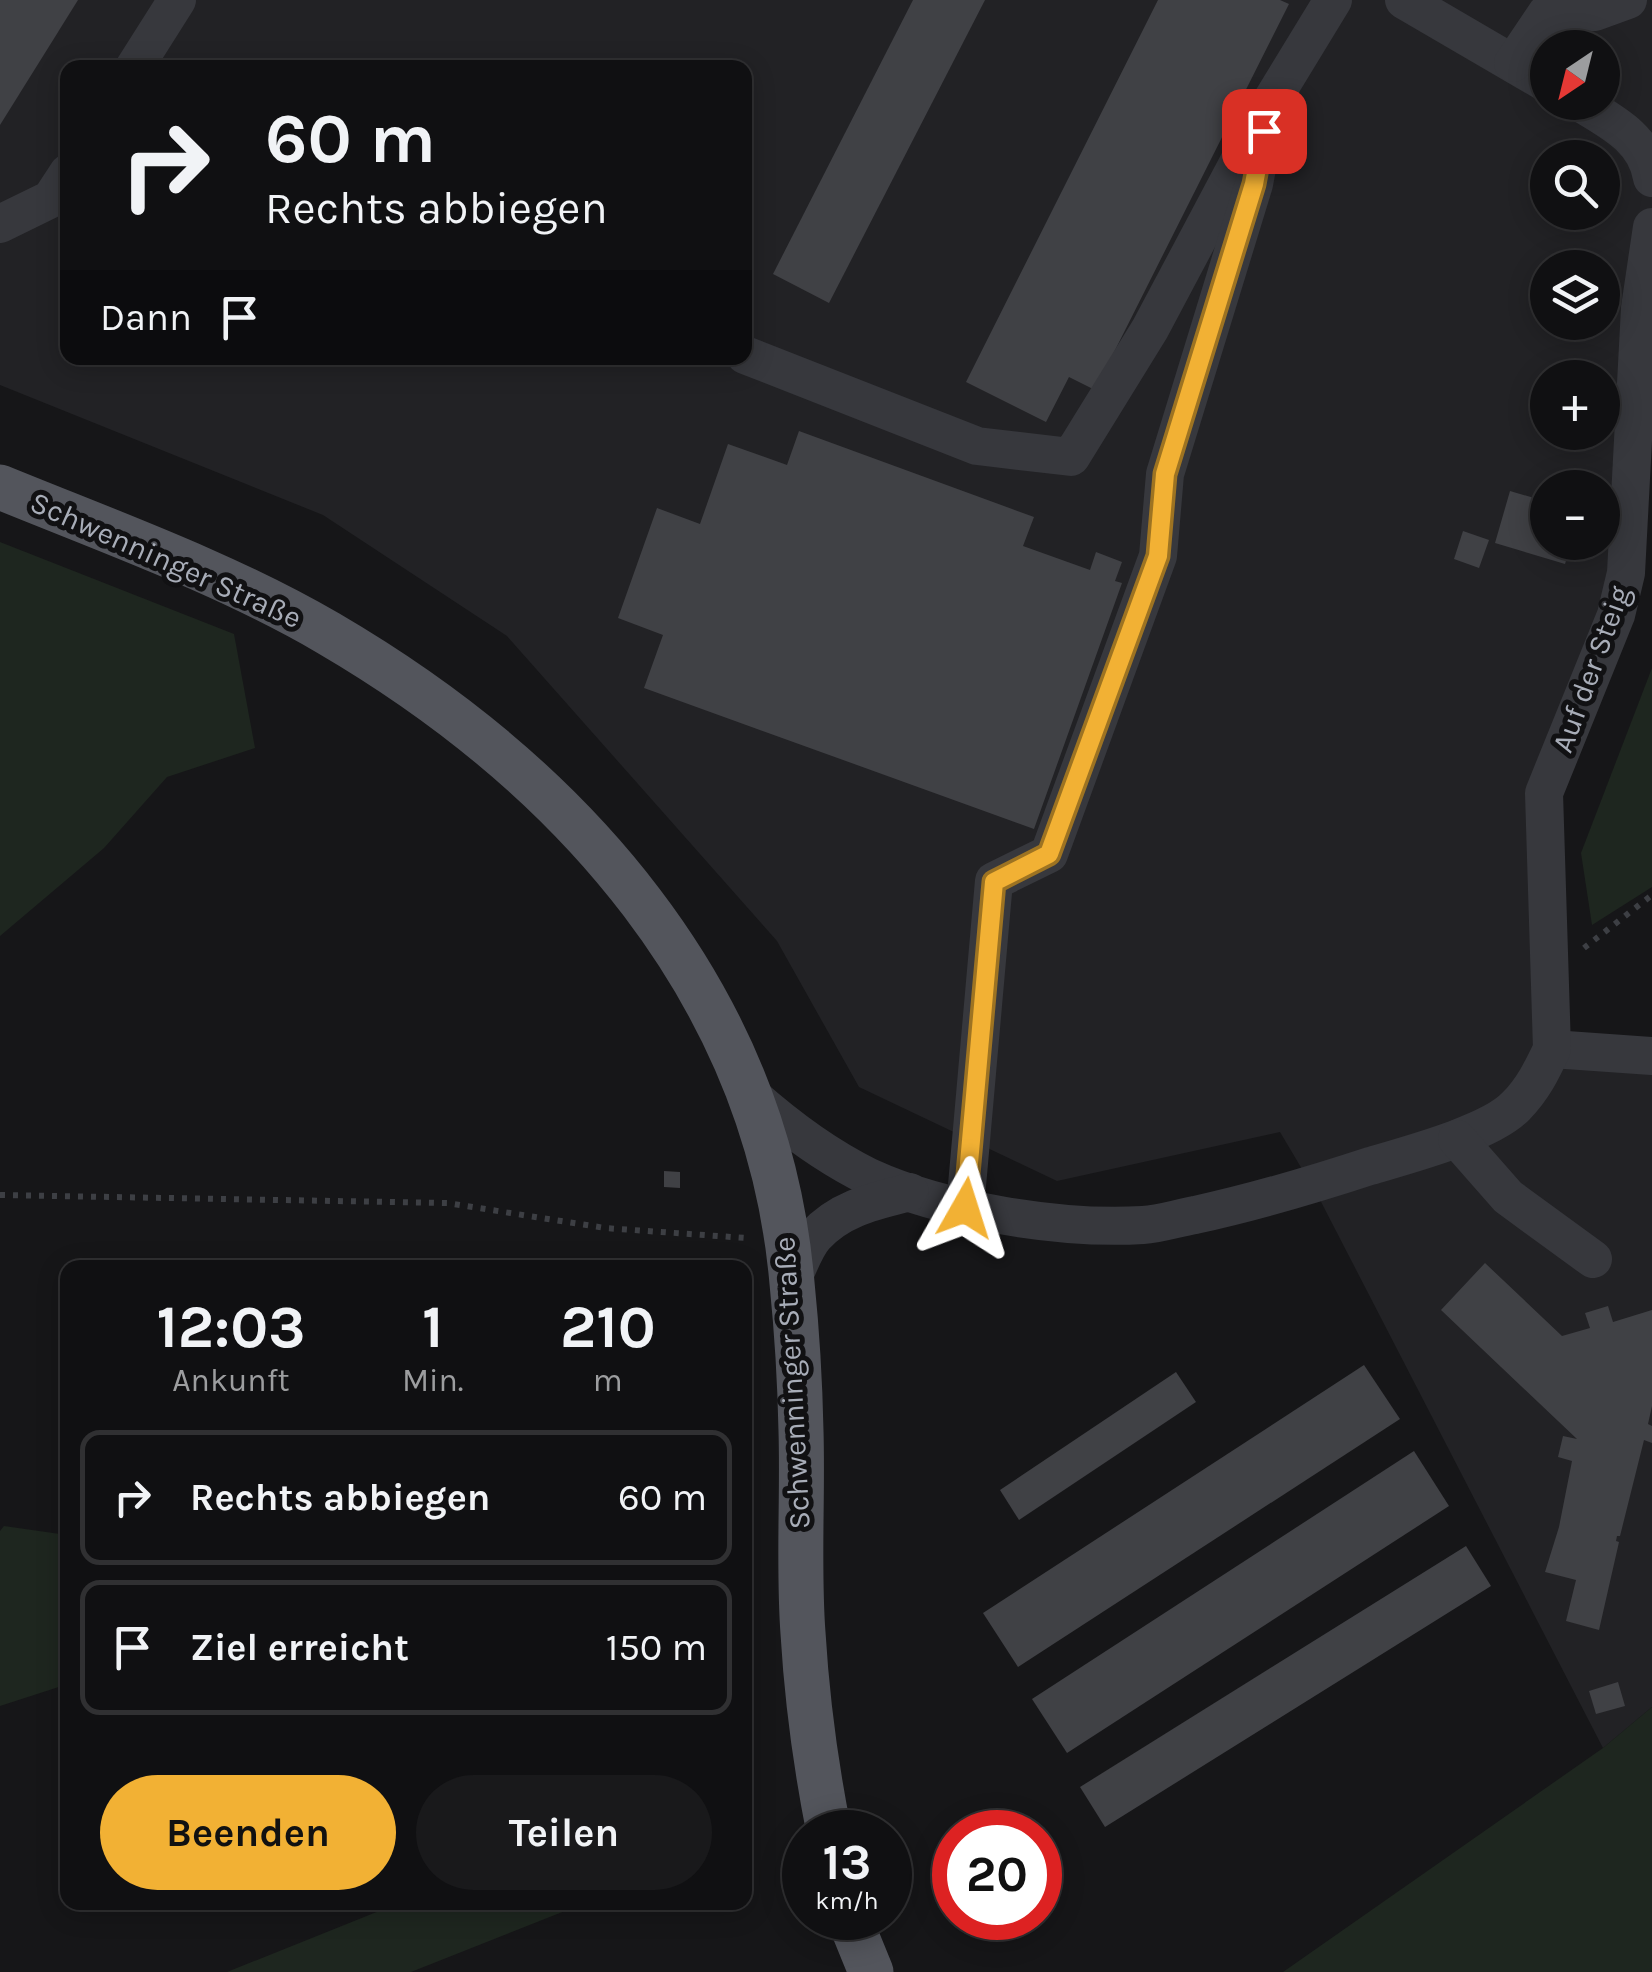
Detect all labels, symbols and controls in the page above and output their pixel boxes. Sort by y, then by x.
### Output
north arrow [1530,30,1620,120]
map controls [1530,30,1620,560]
pin [1222,89,1307,174]
text: 60 m [265,98,436,180]
icon: right [100,100,230,230]
icon: arrive [1237,104,1292,159]
button: search [1530,140,1620,230]
text: Rechts abbiegen [265,182,608,234]
button: layers [1530,250,1620,340]
icon: arrive [212,290,267,345]
text: Dann [100,295,192,340]
button: + [1530,360,1620,450]
button: − [1530,470,1620,560]
street label: Schwenninger Straße [25,484,307,636]
street label: Auf der Steig [1544,581,1638,757]
position arrow [913,1156,1017,1260]
street label: Schwenninger Straße [766,1236,818,1530]
text: 12:03 [156,1292,306,1362]
text: 1 [422,1292,443,1362]
text: 210 [560,1292,656,1362]
text: Ankunft [172,1362,290,1399]
text: Min. [402,1362,464,1399]
text: m [593,1362,623,1399]
icon: right [105,1470,160,1525]
text: Rechts abbiegen [190,1475,490,1520]
text: 60 m [618,1475,707,1520]
icon: arrive [105,1620,160,1675]
text: Ziel erreicht [190,1625,409,1670]
text: 150 m [606,1625,707,1670]
button: Beenden [100,1775,396,1890]
button: Teilen [416,1775,712,1890]
speed limit sign: 20 [932,1810,1062,1940]
text: 13 [823,1833,871,1892]
text: km/h [815,1886,879,1915]

